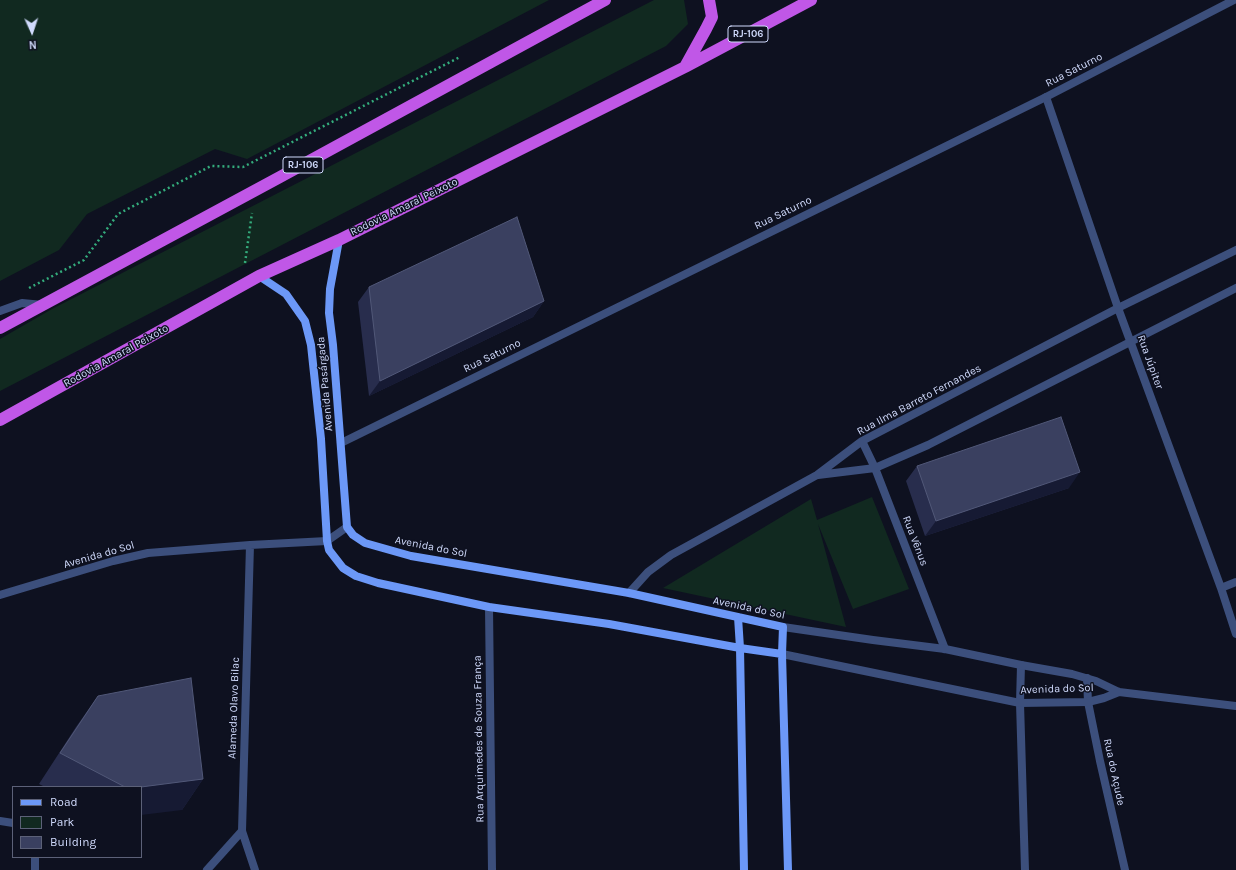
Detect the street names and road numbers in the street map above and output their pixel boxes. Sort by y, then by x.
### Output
road number: RJ-106 [728,26,768,42]
street label: Rua Saturno [1043,50,1105,90]
road number: RJ-106 [283,157,323,173]
street label: Rodovia Amaral Peixoto [348,175,460,239]
street label: Rua Saturno [752,193,814,233]
street label: Rodovia Amaral Peixoto [61,322,171,390]
street label: Rua Júpiter [1134,333,1166,391]
street label: Avenida Pasárgada [314,336,336,432]
street label: Rua Saturno [461,336,523,376]
street label: Rua Ilma Barreto Fernandes [855,362,983,438]
street label: Rua Vênus [899,514,931,568]
street label: Avenida do Sol [394,534,468,560]
street label: Avenida do Sol [62,539,136,571]
street label: Avenida do Sol [712,594,786,622]
street label: Rua Arquimedes de Souza França [471,655,487,823]
street label: Alameda Olavo Bilac [226,657,242,759]
street label: Avenida do Sol [1020,681,1094,697]
street label: Rua do Açude [1100,737,1128,807]

